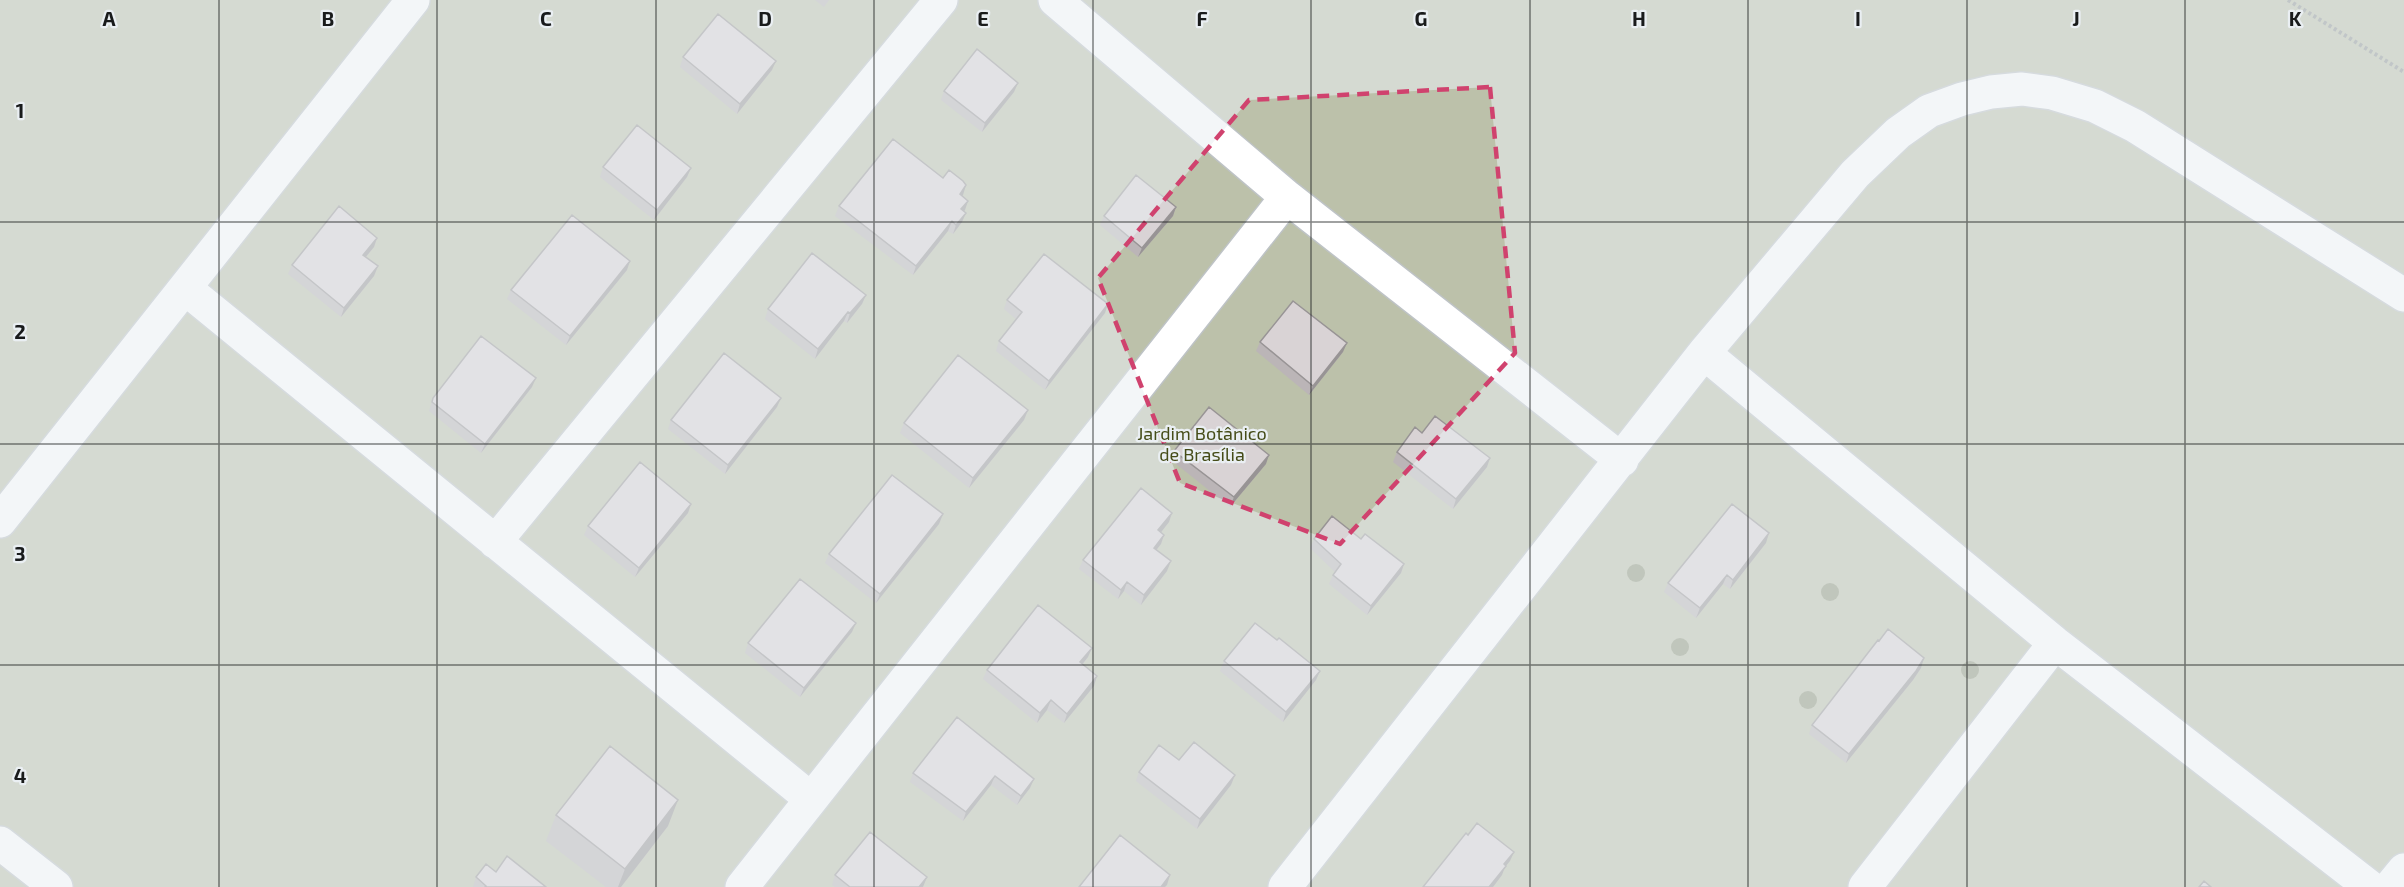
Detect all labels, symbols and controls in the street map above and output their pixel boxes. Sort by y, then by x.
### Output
text: A [102,6,116,30]
text: B [322,6,334,30]
text: C [540,6,552,30]
text: D [758,6,772,30]
text: E [977,6,989,30]
text: F [1196,6,1208,30]
text: G [1415,6,1427,30]
text: H [1632,6,1646,30]
text: I [1855,6,1861,30]
text: J [2072,6,2080,30]
text: K [2289,6,2302,30]
text: 1 [16,98,24,122]
text: 2 [14,319,26,343]
park label: Jardim Botânico de Brasília [1137,422,1267,465]
text: 3 [14,541,26,565]
text: 4 [14,763,27,787]

